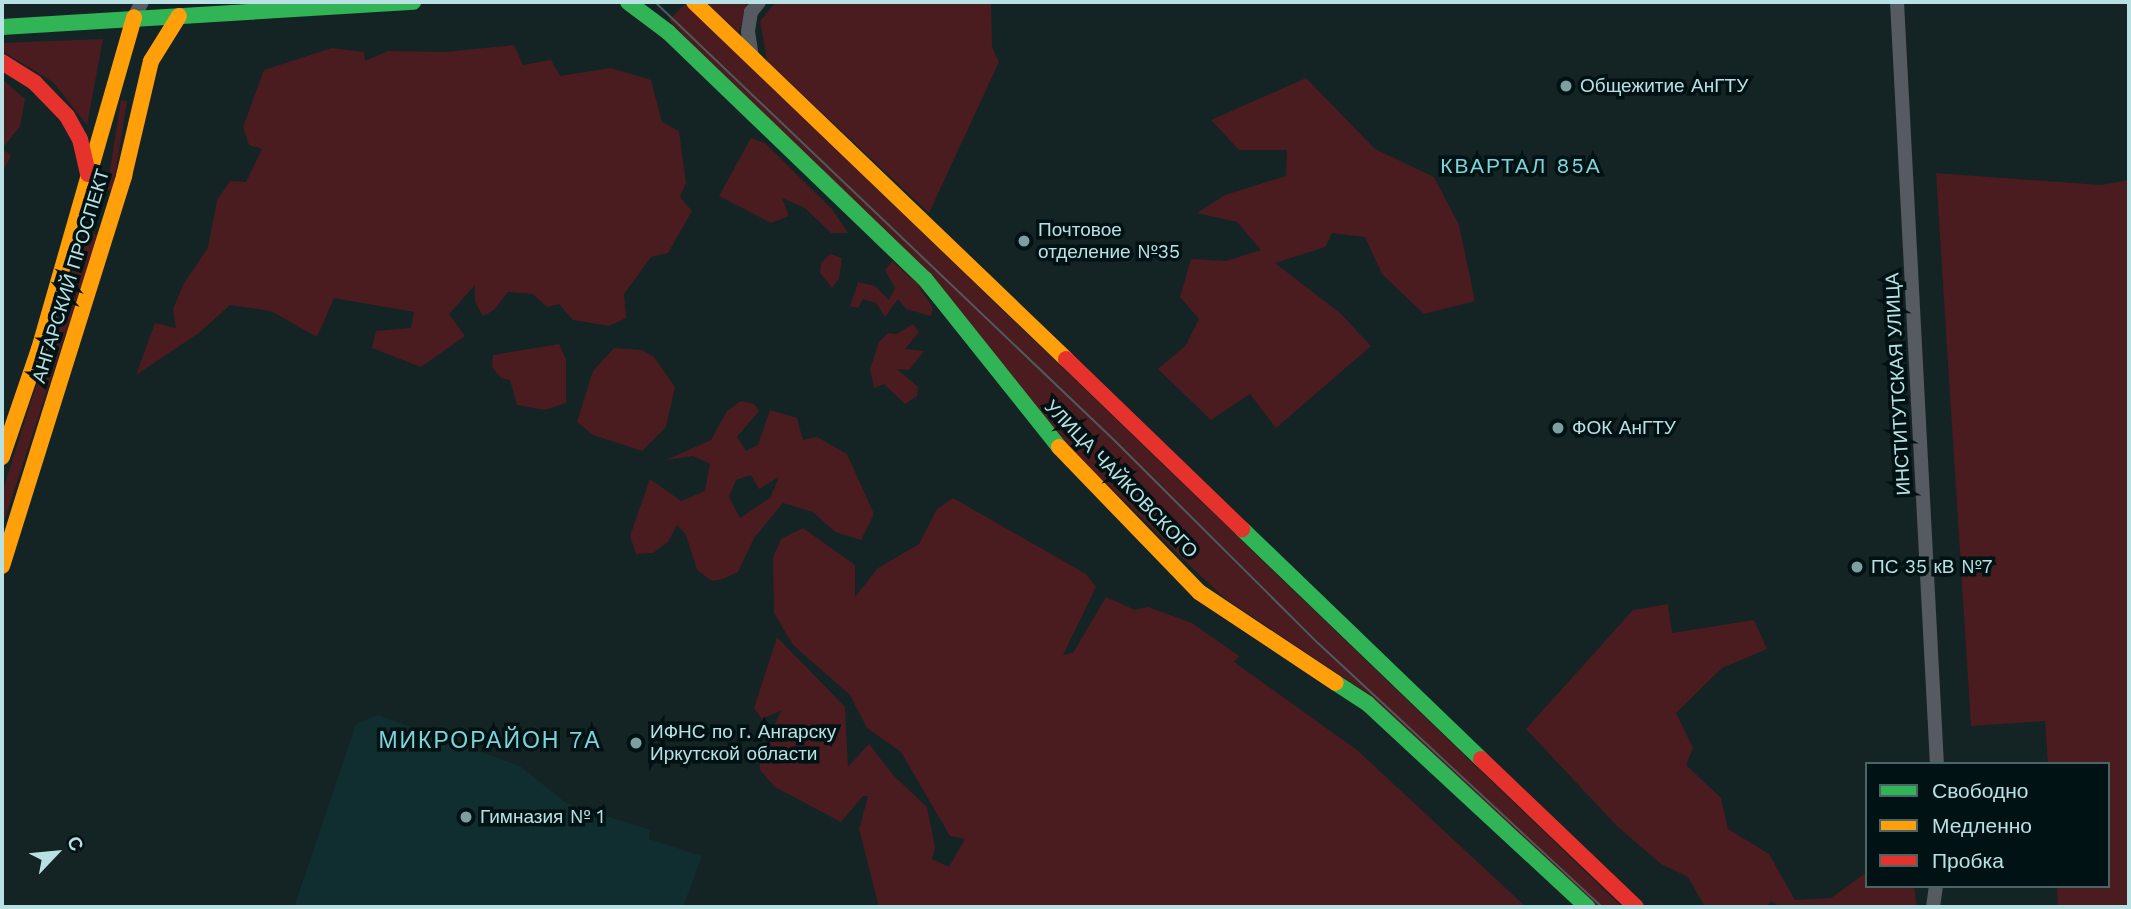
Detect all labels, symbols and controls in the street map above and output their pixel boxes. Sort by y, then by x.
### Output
place label: Общежитие АнГТУ [1580,75,1748,97]
marker: Общежитие АнГТУ [1558,78,1574,94]
district label: КВАРТАЛ 85А [1442,153,1600,179]
street label: АНГАРСКИЙ ПРОСПЕКТ [28,166,114,386]
place label: Почтовое отделение №35 [1038,219,1180,263]
marker: Почтовое отделение №35 [1016,233,1032,249]
street label: ИНСТИТУТСКАЯ УЛИЦА [1881,272,1915,496]
street label: УЛИЦА ЧАЙКОВСКОГО [1040,395,1202,563]
place label: ФОК АнГТУ [1572,417,1676,439]
marker: ФОК АнГТУ [1550,420,1566,436]
place label: ПС 35 кВ №7 [1871,556,1992,578]
marker: ПС 35 кВ №7 [1849,559,1865,575]
place label: ИФНС по г. Ангарску Иркутской области [650,721,836,765]
district label: МИКРОРАЙОН 7А [380,727,600,755]
marker: ИФНС по г. Ангарску Иркутской области [628,735,644,751]
legend [1865,762,2110,888]
text: Свободно [1932,778,2029,803]
place label: Гимназия № 1 [480,806,605,828]
marker: Гимназия № 1 [458,809,474,825]
text: Медленно [1932,813,2032,838]
north arrow [21,818,91,888]
text: С [62,832,89,855]
text: Пробка [1932,848,2004,873]

